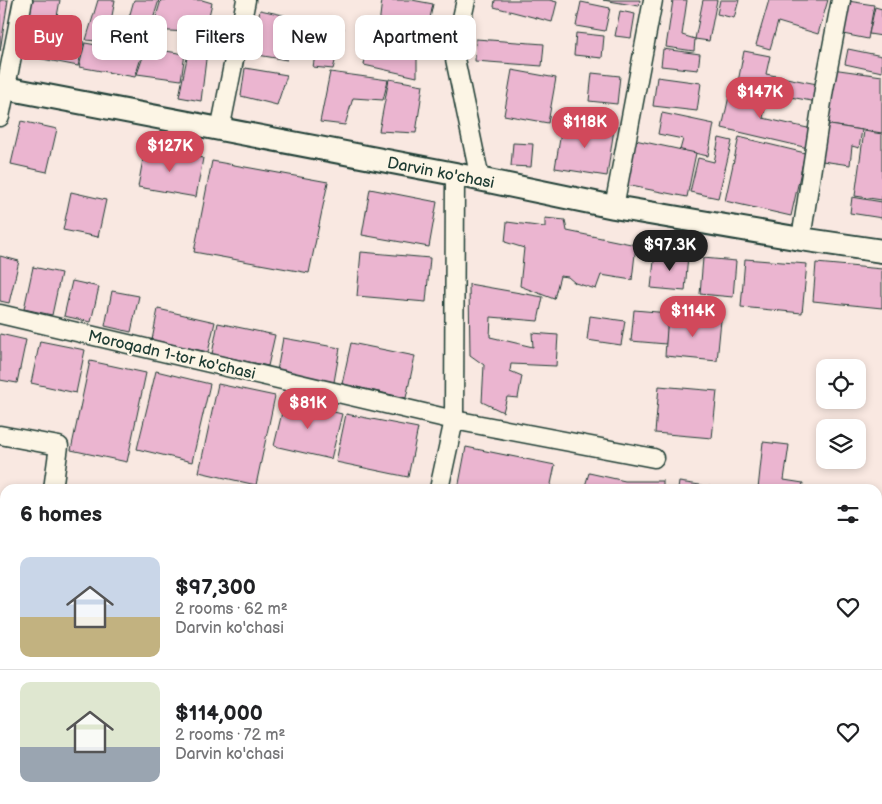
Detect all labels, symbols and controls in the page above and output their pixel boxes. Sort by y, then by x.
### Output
chip: Buy [15,15,82,60]
chip: Rent [92,15,167,60]
chip: Filters [177,15,263,60]
chip: New [273,15,345,60]
chip: Apartment [355,15,476,60]
pin: $147K [725,76,795,119]
text: $147K [737,83,783,102]
pin: $118K [550,106,620,149]
text: $118K [563,113,607,132]
pin: $127K [135,130,205,173]
text: $127K [147,137,193,156]
street label: Darvin ko'chasi [385,154,496,193]
pin: $97.3K [629,230,711,272]
text: $97.3K [644,236,696,255]
pin: $114K [658,296,728,338]
text: $114K [671,302,715,321]
street label: Morоqadn 1-tor ko'chasi [86,327,257,384]
map controls [816,359,866,469]
button: locate [816,359,866,409]
pin: $81K [278,388,338,430]
text: $81K [289,394,327,413]
button: layers [816,419,866,469]
icon: filters [834,500,862,528]
text: 6 homes [20,502,102,527]
text: $97,300 [175,575,256,600]
icon: home [60,577,120,637]
icon: heart [834,593,862,621]
text: 2 rooms · 62 m² [175,600,288,619]
text: Darvin ko'chasi [175,619,284,638]
text: $114,000 [175,701,263,726]
icon: home [60,702,120,762]
icon: heart [834,718,862,746]
text: 2 rooms · 72 m² [175,726,285,745]
text: Darvin ko'chasi [175,745,284,764]

